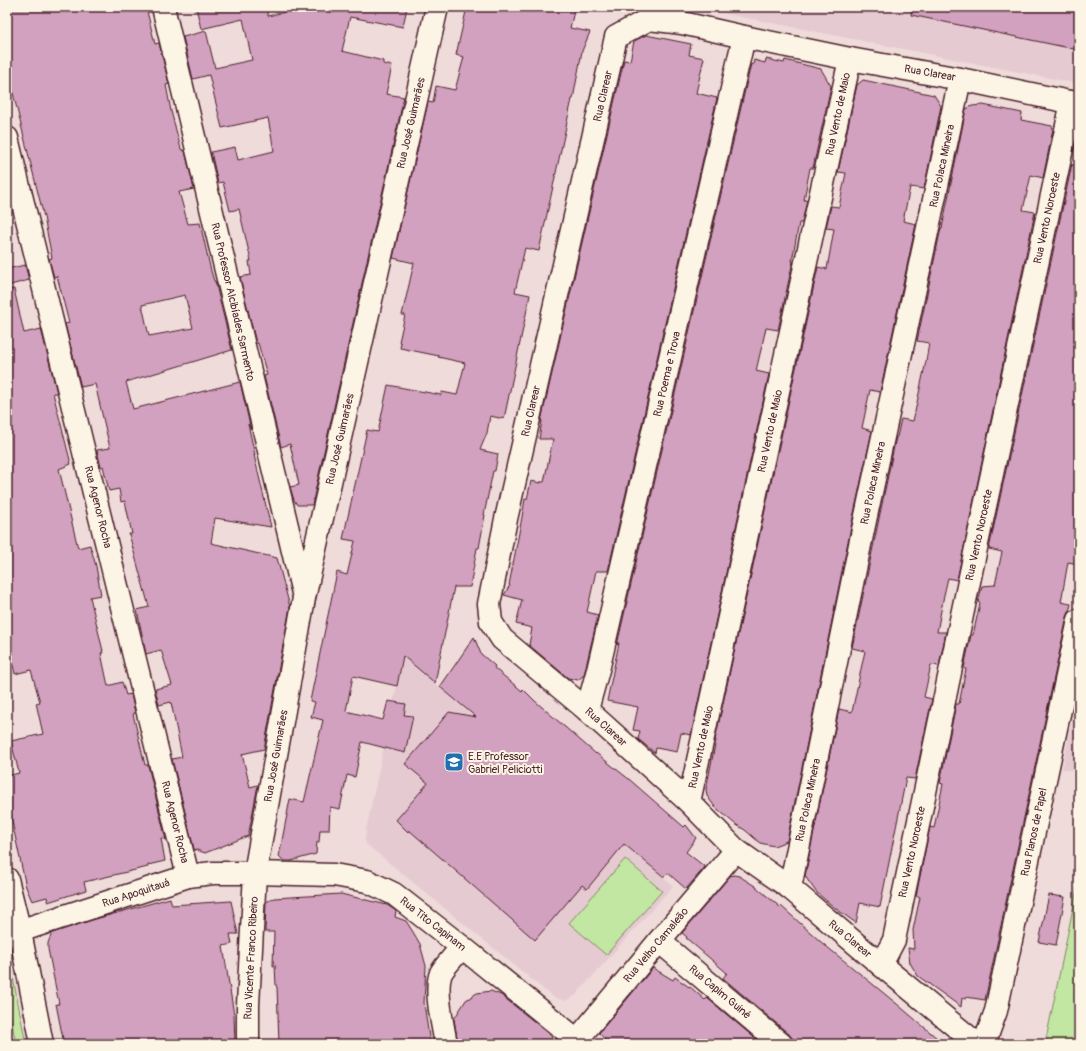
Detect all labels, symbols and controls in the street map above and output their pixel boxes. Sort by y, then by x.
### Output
street label: Rua Clarear [903,62,957,84]
street label: Rua Clarear [591,69,615,123]
street label: Rua Vento de Maio [823,71,853,157]
street label: Rua José Guimarães [394,76,428,170]
street label: Rua Polaca Mineira [927,123,957,209]
street label: Rua Vento Noroeste [1031,171,1063,265]
street label: Rua Professor Alcibíades Sarmento [208,222,258,383]
street label: Rua Poema e Trova [651,330,683,418]
street label: Rua Clarear [519,384,543,438]
street label: Rua Vento de Maio [755,388,785,474]
street label: Rua José Guimarães [323,392,357,486]
street label: Rua Polaca Mineira [858,440,888,526]
street label: Rua Agenor Rocha [82,465,114,549]
street label: Rua Vento Noroeste [963,488,995,582]
street label: Rua Vento de Maio [686,704,716,790]
street label: Rua Clarear [582,705,630,749]
street label: Rua José Guimarães [262,709,290,803]
place label: E.E Professor Gabriel Peliciotti [468,750,543,776]
school or university icon: E.E Professor Gabriel Peliciotti [443,751,465,773]
street label: Rua Polaca Mineira [793,757,823,843]
street label: Rua Agenor Rocha [159,780,191,864]
street label: Rua Planos de Papel [1018,787,1050,877]
street label: Rua Vento Noroeste [896,805,928,899]
street label: Rua Apoquitauá [101,876,171,910]
street label: Rua Tito Capinam [397,894,469,954]
street label: Rua Vicente Franco Ribeiro [241,896,261,1020]
street label: Rua Velho Camaleão [621,905,691,985]
street label: Rua Clarear [826,917,874,961]
street label: Rua Capim Guiné [686,962,754,1022]

